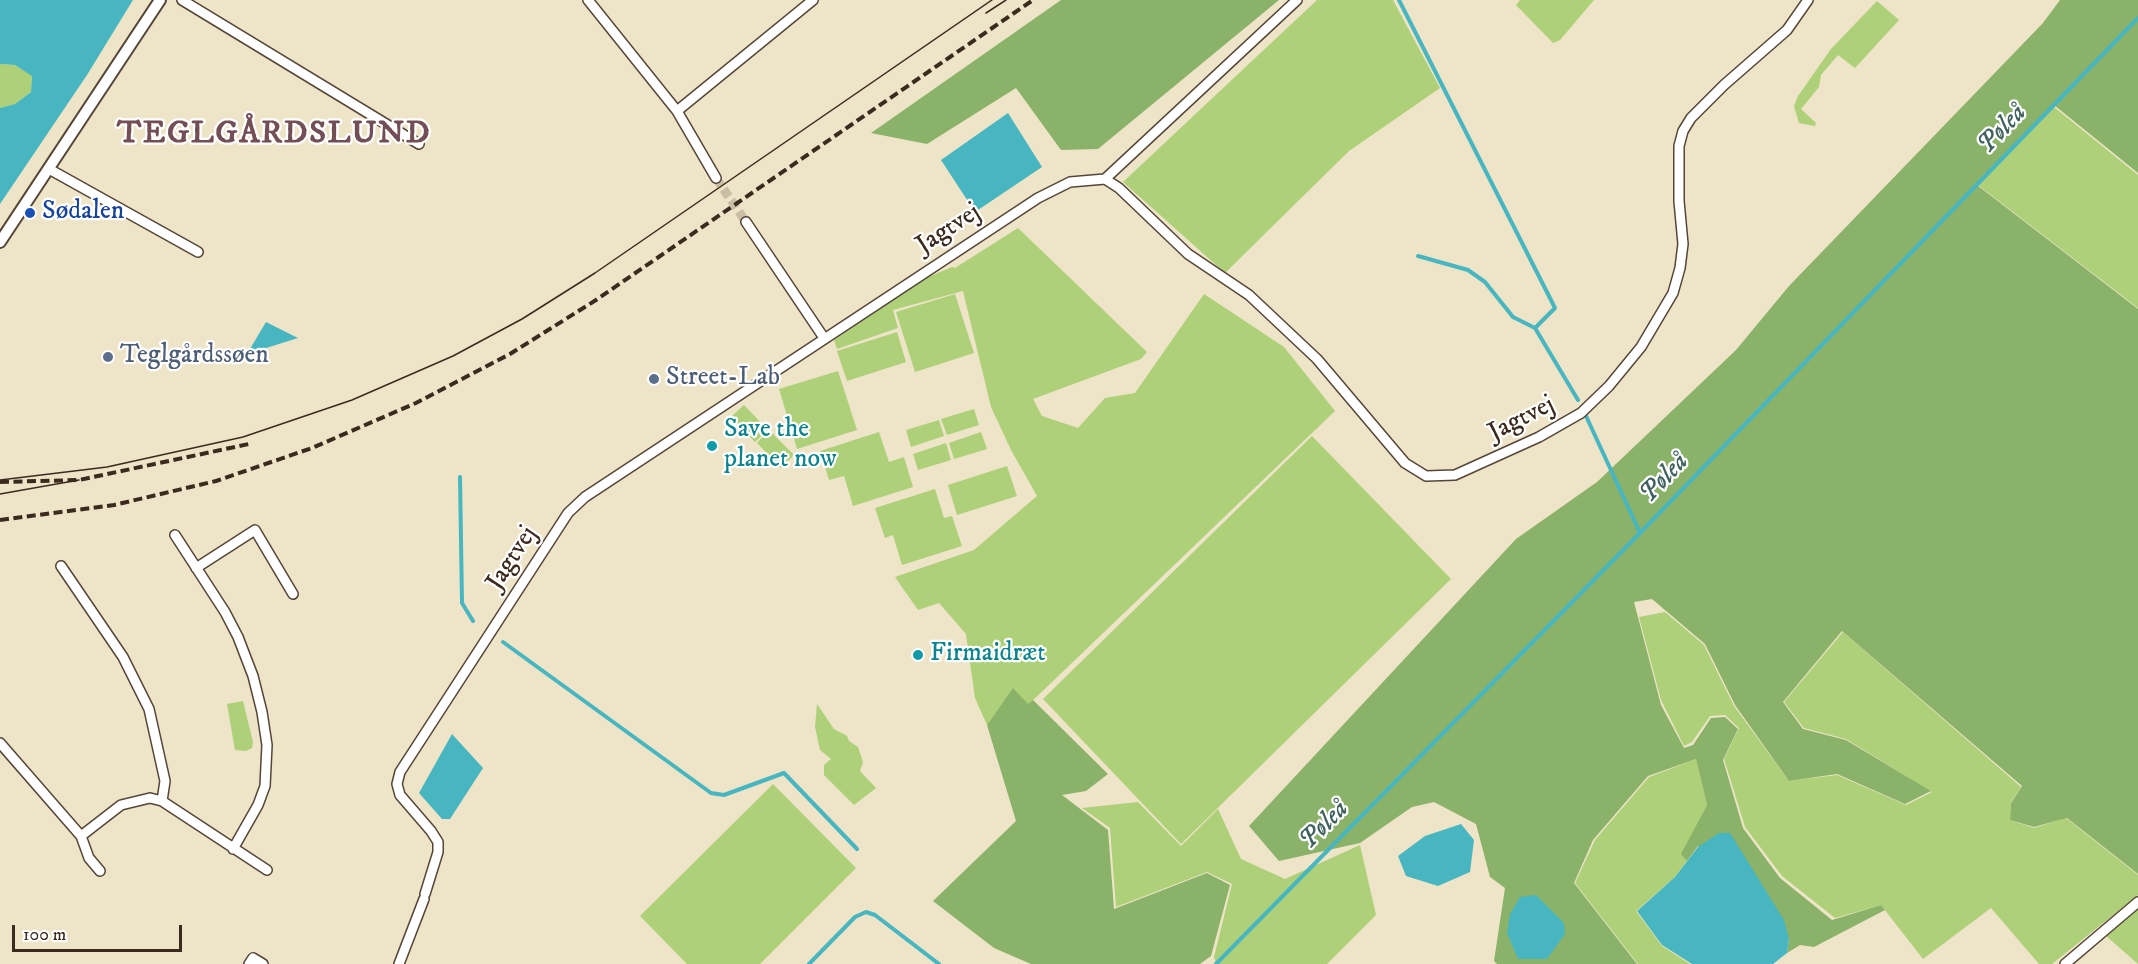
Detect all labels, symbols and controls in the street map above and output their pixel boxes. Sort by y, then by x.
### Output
water label: Pøleå [1972,98,2034,162]
district label: TEGLGÅRDSLUND [117,116,431,154]
place label: Sødalen [42,197,124,229]
street label: Jagtvej [911,198,987,262]
marker: Sødalen [23,206,37,220]
place label: Teglgårdssøen [120,341,269,373]
marker: Teglgårdssøen [101,350,115,364]
place label: Street-Lab [666,363,780,395]
marker: Street-Lab [647,372,661,386]
street label: Jagtvej [1484,390,1560,450]
place label: Save the planet now [724,415,837,476]
marker: Save the planet now [705,439,719,453]
water label: Pøleå [1634,447,1696,511]
street label: Jagtvej [481,521,545,597]
place label: Firmaidræt [930,639,1045,671]
marker: Firmaidræt [911,648,925,662]
water label: Pøleå [1293,794,1357,858]
scale bar [15,913,184,951]
text: 100 m [23,924,66,946]

